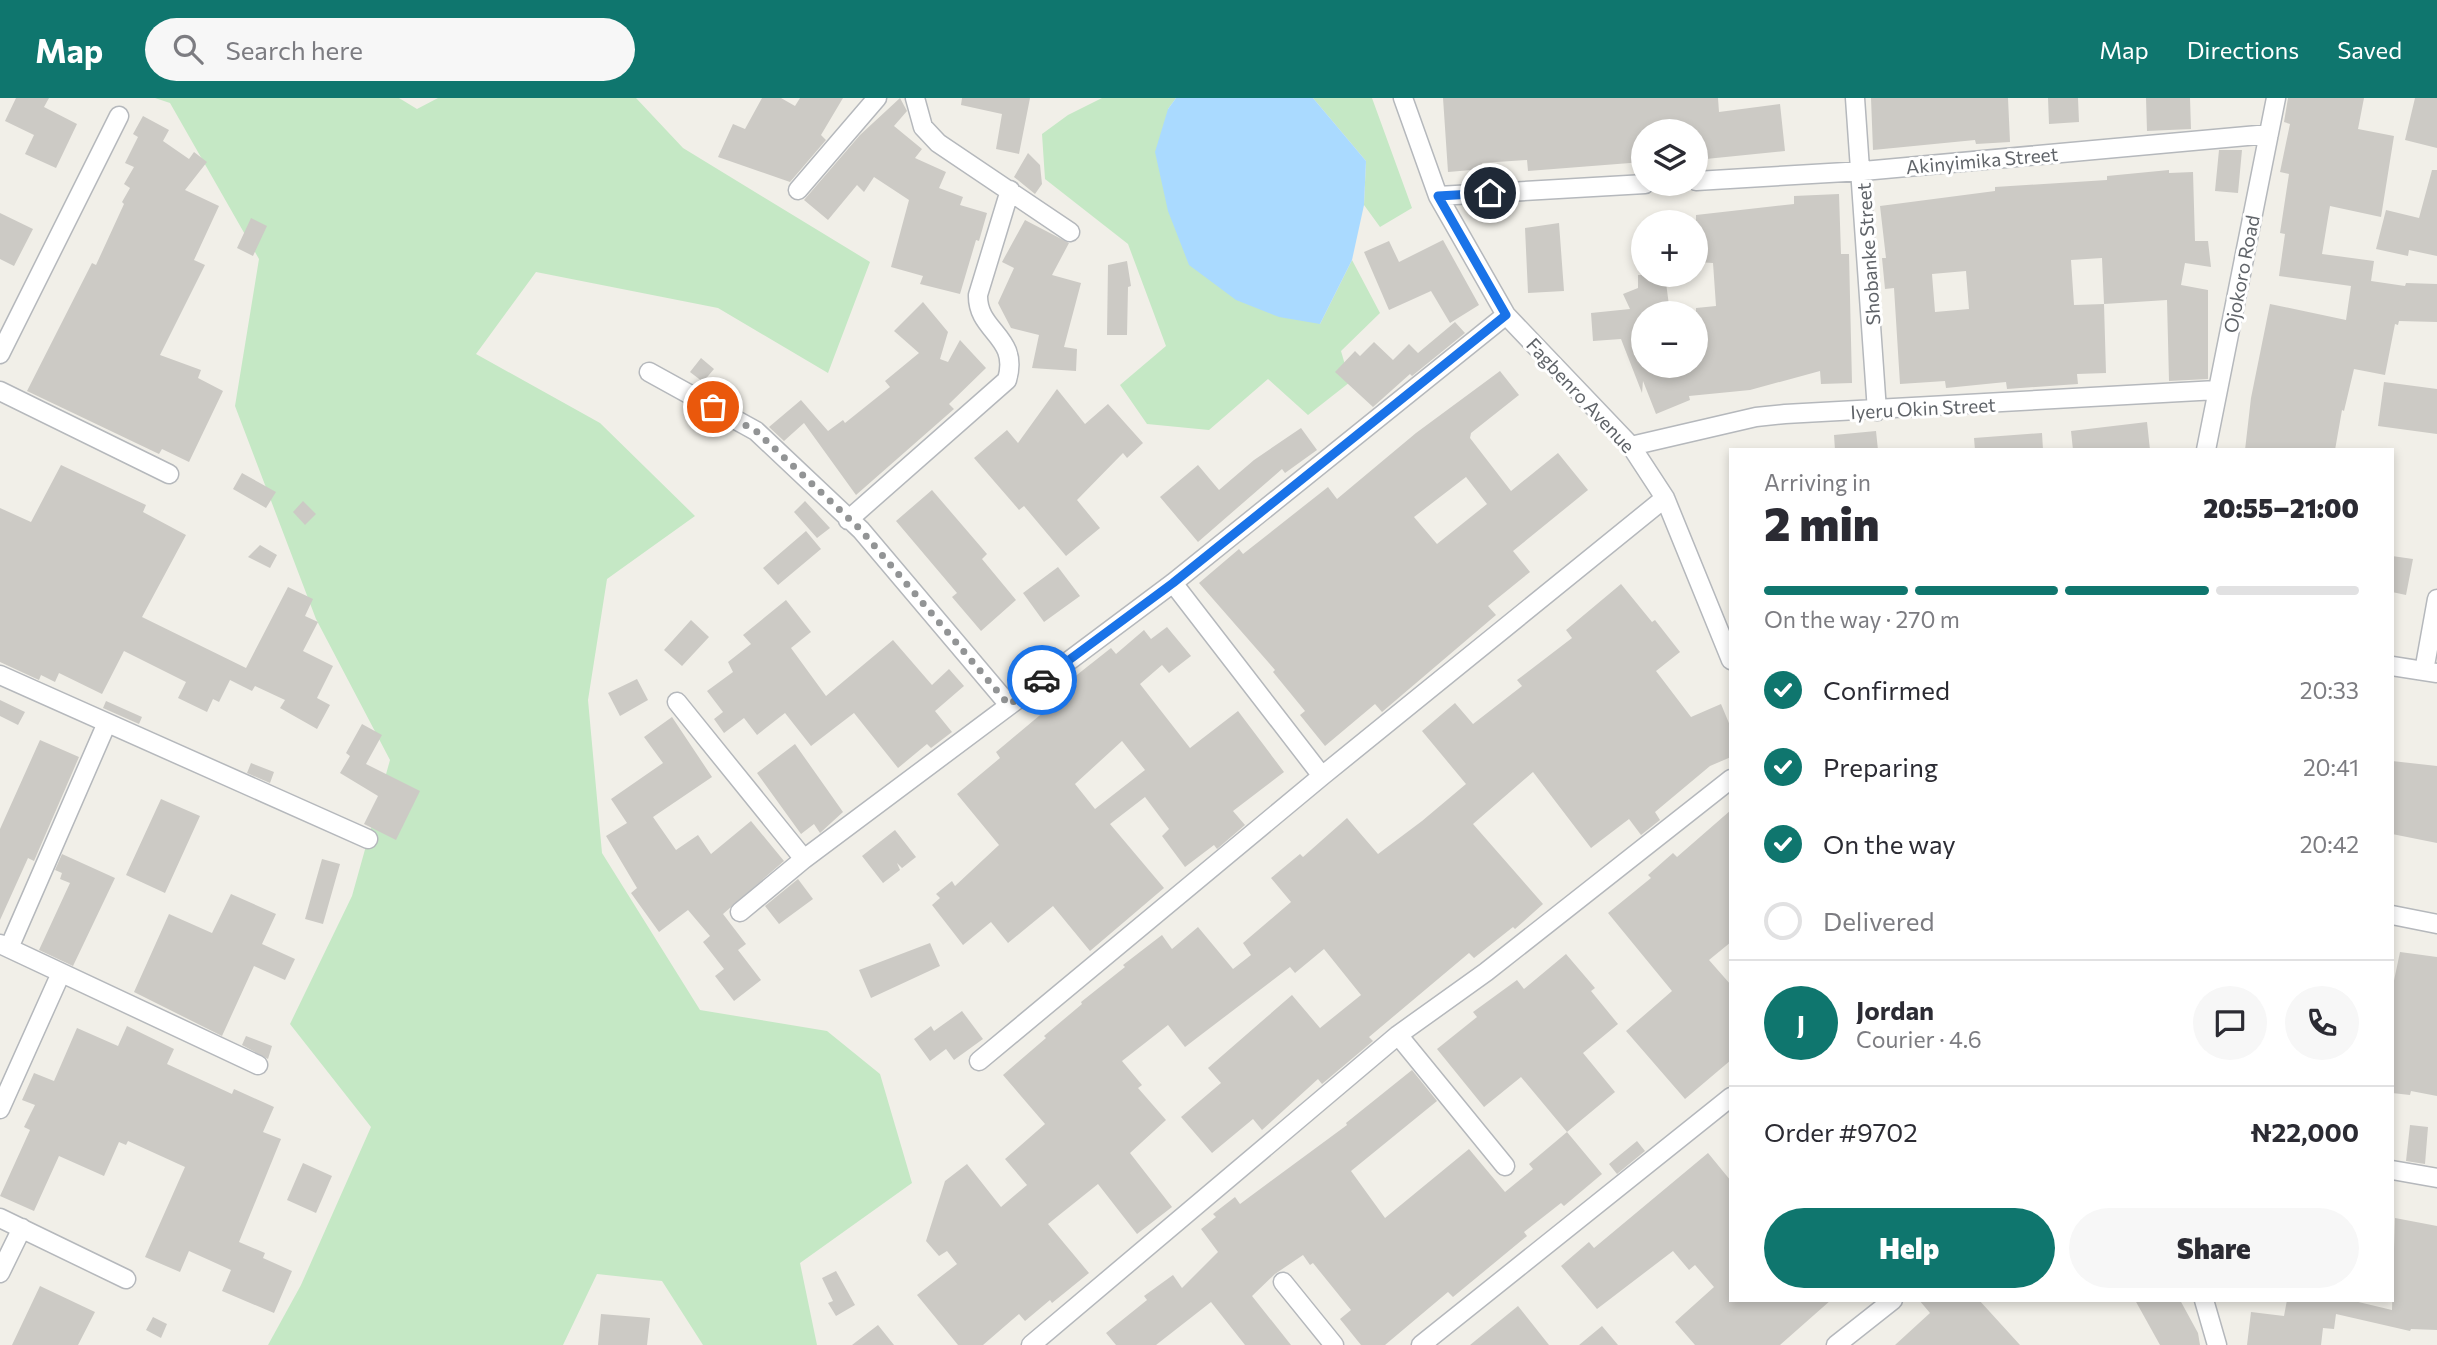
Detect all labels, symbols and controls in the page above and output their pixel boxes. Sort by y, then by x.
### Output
search box [145,18,635,81]
text: Map [35,29,103,70]
icon: search [169,30,207,68]
text: Search here [225,34,363,65]
text: Map [2099,35,2149,64]
text: Directions [2187,35,2299,64]
text: Saved [2337,35,2402,64]
map controls [1631,119,1708,378]
button: layers [1631,119,1708,196]
street label: Akinyimika Street [1905,142,2059,178]
pin [1460,163,1520,223]
icon: home [1471,174,1509,212]
street label: Shobanke Street [1852,182,1884,326]
button: + [1631,210,1708,287]
street label: Ojokoro Road [2218,213,2264,335]
button: − [1631,301,1708,378]
street label: Fagbenro Avenue [1522,333,1640,457]
pin [683,377,743,437]
icon: bag [694,388,732,426]
street label: Iyeru Okin Street [1850,393,1997,423]
text: Arriving in [1764,468,1871,496]
text: 20:55–21:00 [2203,492,2359,523]
text: 2 min [1764,494,1880,550]
text: On the way · 270 m [1764,605,1960,633]
courier [1007,645,1077,715]
icon: car [1023,661,1061,699]
icon: check [1764,671,1802,709]
text: Confirmed [1823,674,1950,705]
text: 20:33 [2300,676,2359,704]
icon: check [1764,748,1802,786]
text: Preparing [1823,751,1938,782]
text: 20:41 [2303,753,2359,781]
icon: check [1764,825,1802,863]
text: On the way [1823,828,1956,859]
text: 20:42 [2300,830,2359,858]
text: Delivered [1823,905,1934,936]
button: chat [2193,986,2267,1060]
button: phone [2285,986,2359,1060]
text: Jordan [1856,994,1934,1025]
text: J [1797,1008,1805,1039]
text: Courier · 4.6 [1856,1025,1982,1053]
text: Order #9702 [1764,1116,1918,1147]
text: ₦22,000 [2250,1116,2359,1147]
button: Help [1764,1208,2055,1288]
button: Share [2069,1208,2359,1288]

